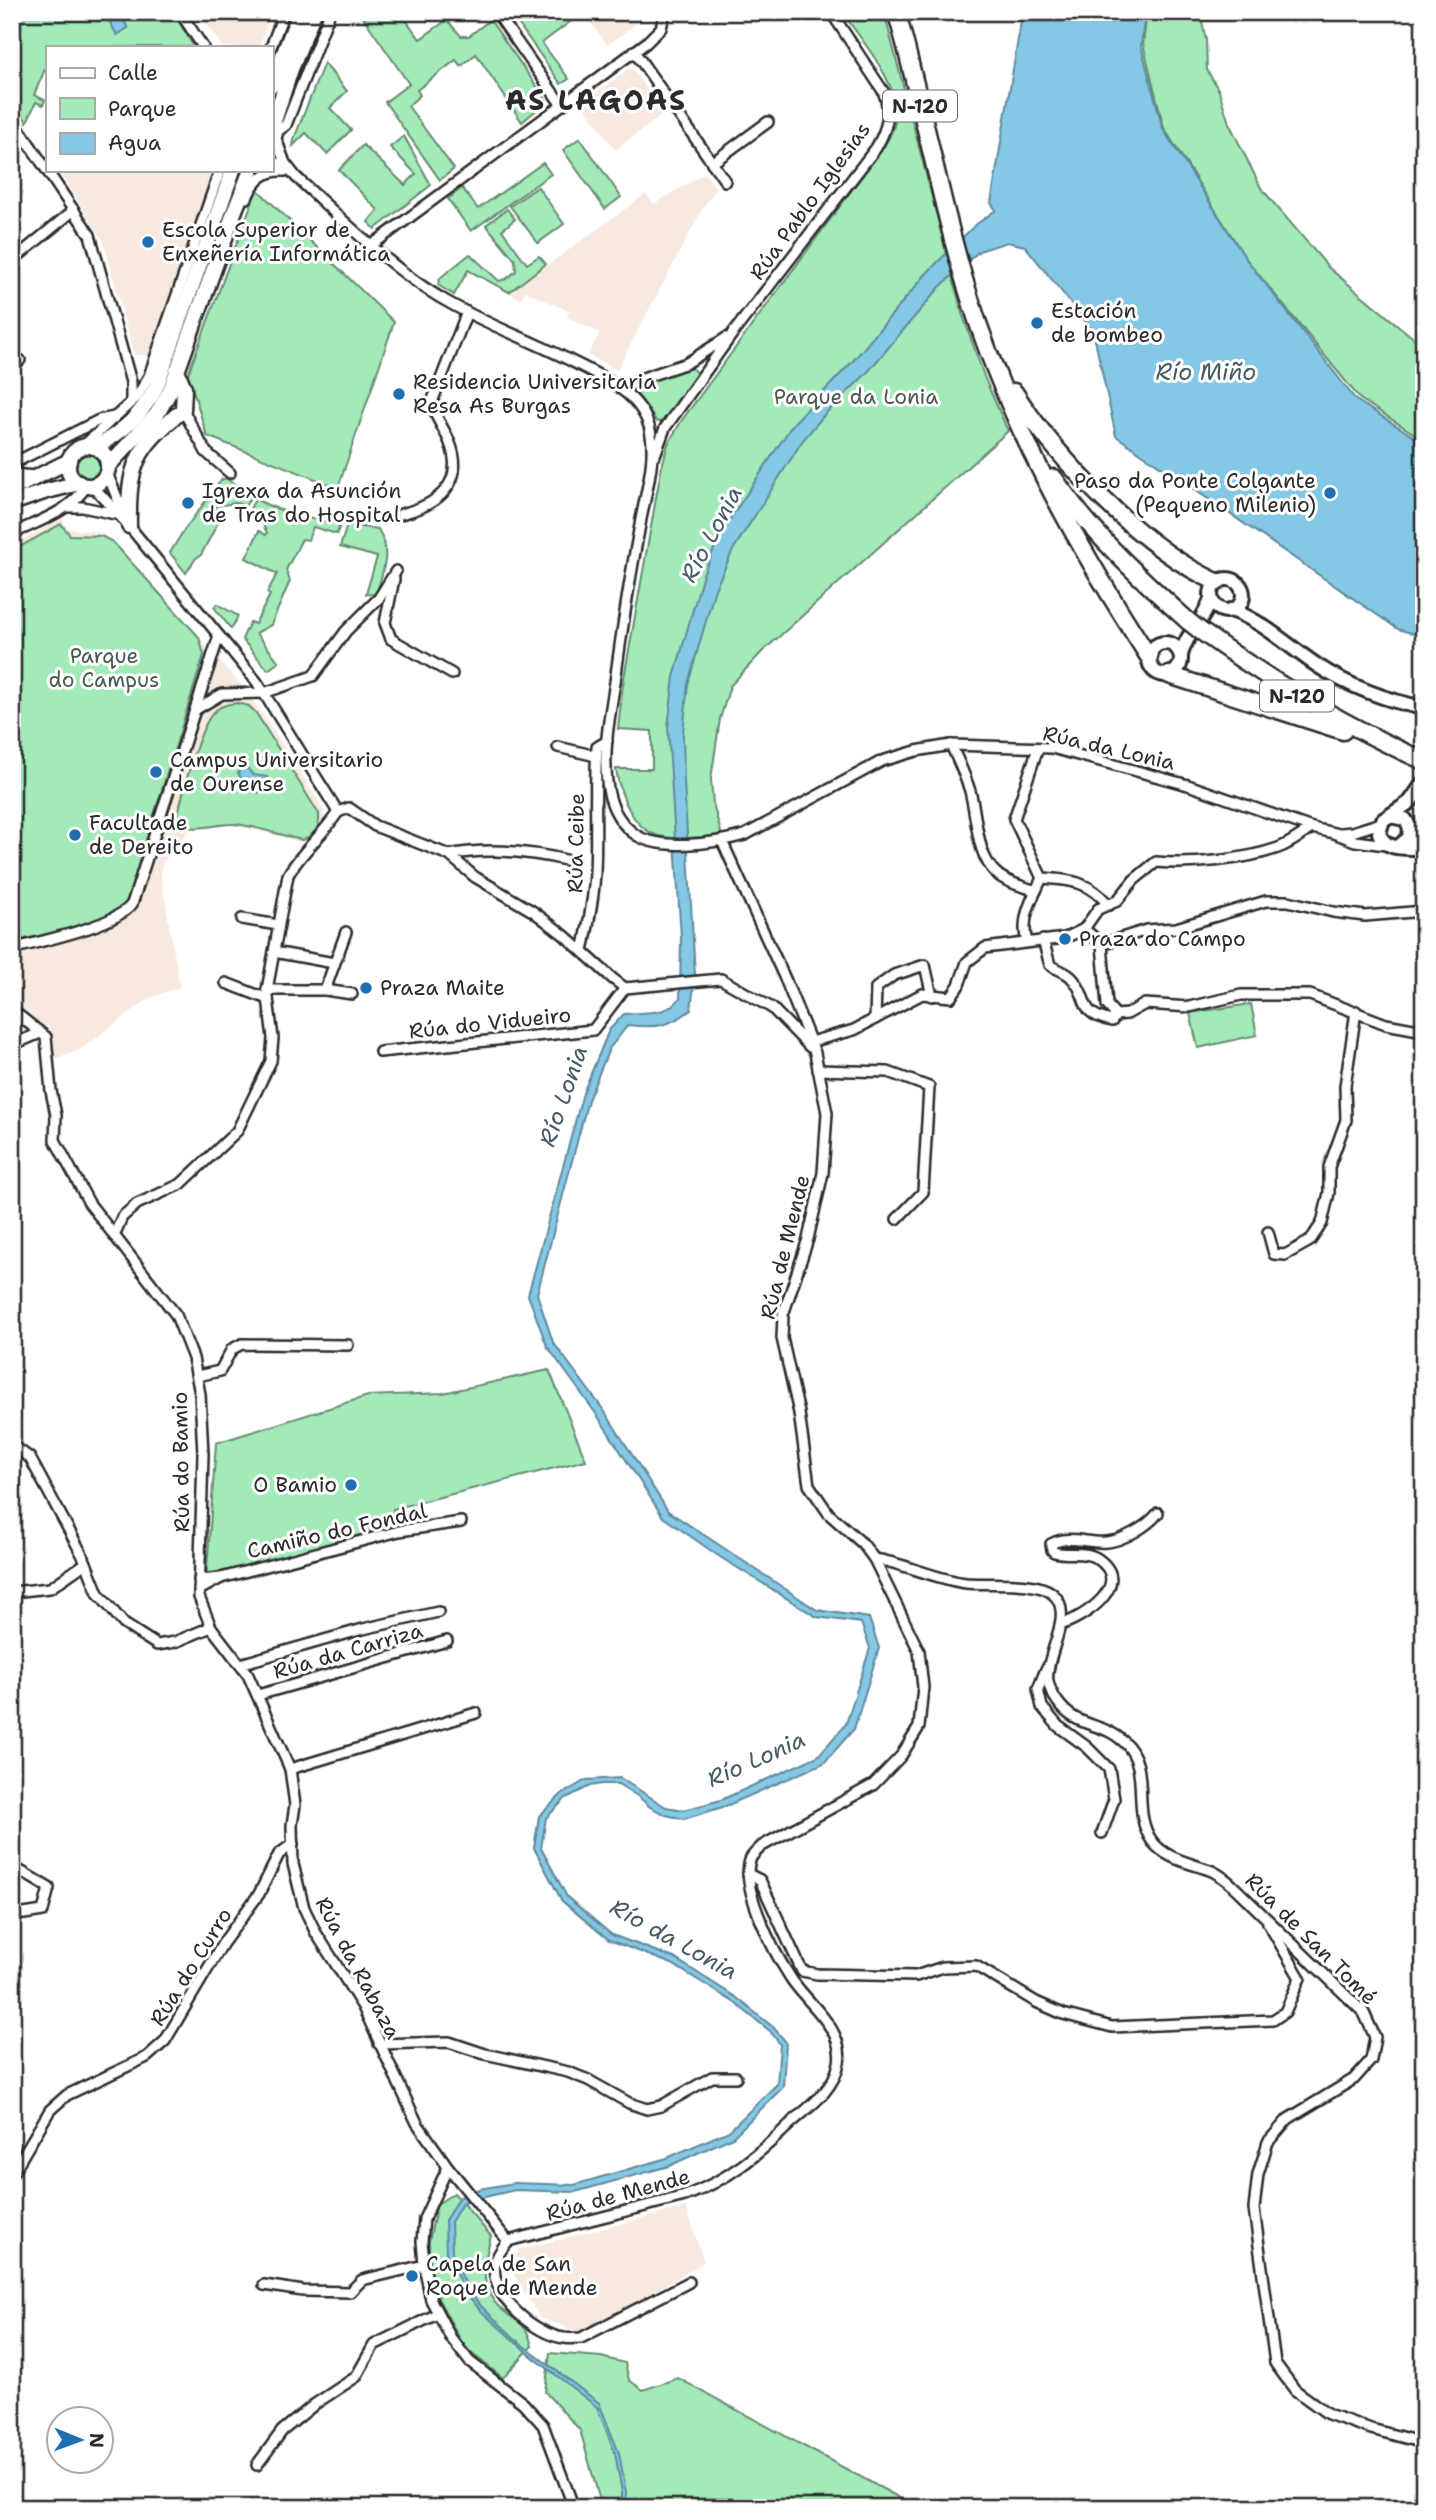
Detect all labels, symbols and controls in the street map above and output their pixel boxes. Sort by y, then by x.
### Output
legend [46,46,273,172]
text: Calle [108,59,158,87]
district label: AS LAGOAS [505,81,687,119]
road number: N-120 [883,90,957,122]
text: Parque [108,95,177,123]
street label: Rúa Pablo Iglesias [743,116,877,286]
text: Agua [108,129,161,157]
place label: Escola Superior de Enxeñería Informática [162,216,390,268]
marker: Escola Superior de Enxeñería Informática [140,234,156,250]
place label: Estación de bombeo [1051,297,1163,349]
marker: Estación de bombeo [1029,315,1045,331]
water label: Río Miño [1156,357,1256,387]
place label: Residencia Universitaria Resa As Burgas [413,368,656,420]
park label: Parque da Lonia [774,383,938,411]
marker: Residencia Universitaria Resa As Burgas [391,386,407,402]
place label: Paso da Ponte Colgante (Pequeno Milenio) [1074,467,1316,519]
place label: Igrexa da Asunción de Tras do Hospital [202,477,401,529]
water label: Río Lonia [673,481,749,587]
marker: Paso da Ponte Colgante (Pequeno Milenio) [1322,485,1338,501]
marker: Igrexa da Asunción de Tras do Hospital [180,495,196,511]
park label: Parque do Campus [49,642,159,694]
road number: N-120 [1260,680,1334,712]
street label: Rúa da Lonia [1040,719,1178,777]
place label: Campus Universitario de Ourense [170,746,383,798]
marker: Campus Universitario de Ourense [148,764,164,780]
street label: Rúa Ceibe [561,793,591,893]
place label: Facultade de Dereito [89,809,193,861]
marker: Facultade de Dereito [67,827,83,843]
place label: Praza do Campo [1079,925,1246,953]
marker: Praza do Campo [1057,931,1073,947]
place label: Praza Maite [380,974,505,1002]
marker: Praza Maite [358,980,374,996]
street label: Rúa do Vidueiro [408,1001,572,1045]
water label: Río Lonia [532,1042,594,1150]
street label: Rúa de Mende [754,1172,816,1322]
street label: Rúa do Bamio [166,1391,196,1533]
place label: O Bamio [253,1471,337,1499]
marker: O Bamio [343,1477,359,1493]
street label: Camiño do Fondal [244,1497,430,1565]
street label: Rúa da Carriza [270,1616,426,1686]
water label: Río Lonia [702,1724,810,1794]
street label: Rúa de San Tomé [1239,1867,1383,2011]
street label: Rúa da Rabaza [309,1892,407,2044]
water label: Río da Lonia [605,1892,743,1986]
street label: Rúa do Curro [144,1903,238,2031]
street label: Rúa de Mende [543,2162,693,2228]
place label: Capela de San Roque de Mende [426,2250,598,2302]
marker: Capela de San Roque de Mende [404,2268,420,2284]
north arrow [46,2404,116,2474]
text: N [84,2433,109,2448]

